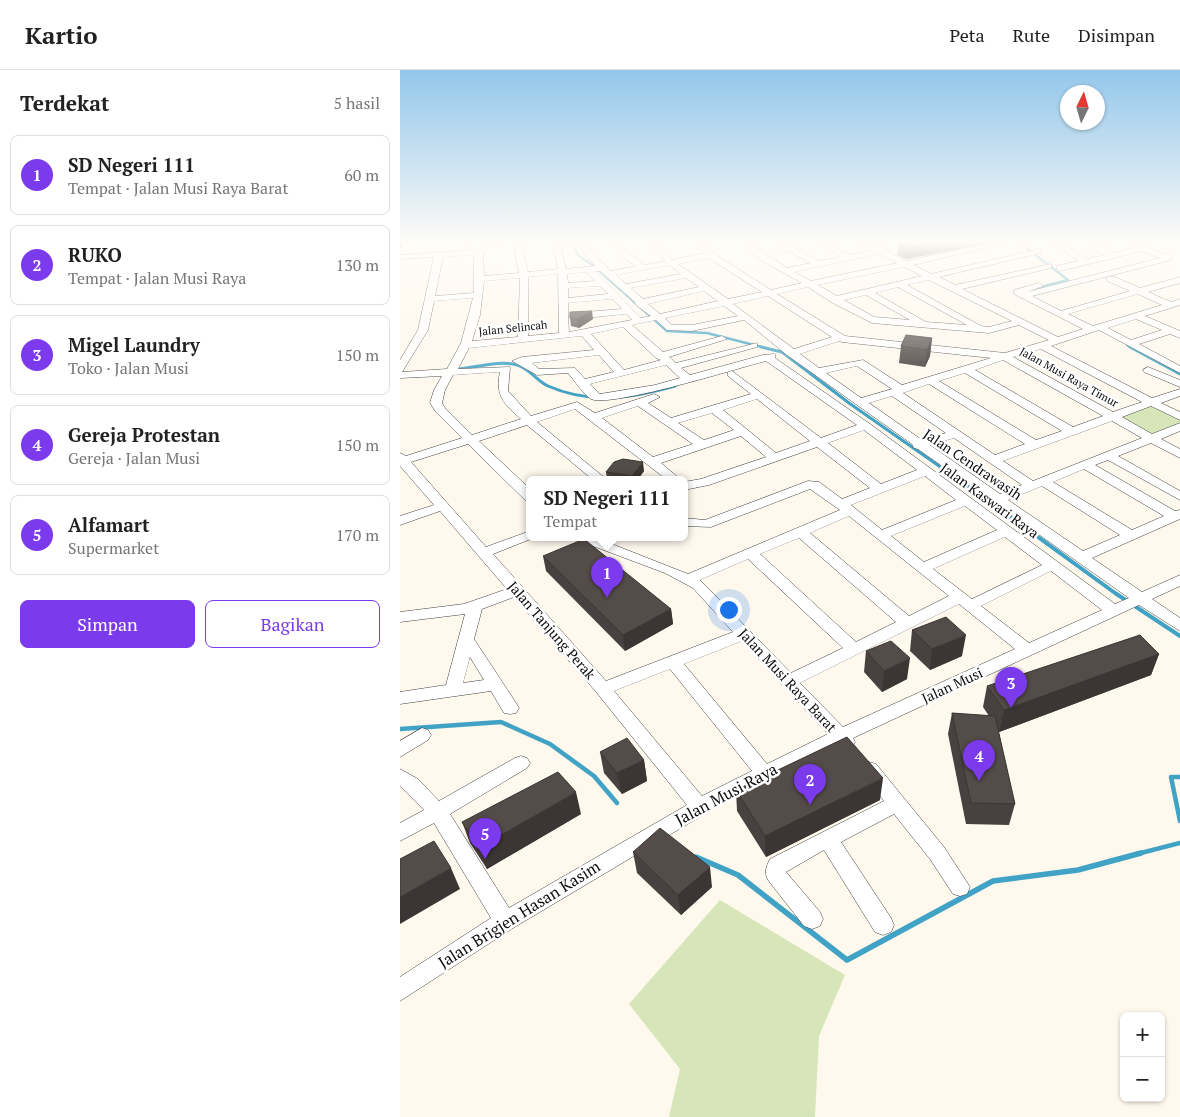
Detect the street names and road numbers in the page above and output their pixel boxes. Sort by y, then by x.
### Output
street label: Jalan Selincah [478,317,549,339]
street label: Jalan Musi Raya Timur [1017,344,1121,410]
street label: Jalan Cendrawasih [920,424,1026,504]
street label: Jalan Kaswari Raya [937,458,1043,542]
street label: Jalan Tanjung Perak [504,577,600,684]
street label: Jalan Musi Raya Barat [735,624,842,737]
street label: Jalan Musi [918,663,986,707]
street label: Jalan Musi Raya [671,758,781,830]
street label: Jalan Brigjen Hasan Kasim [434,855,604,973]

